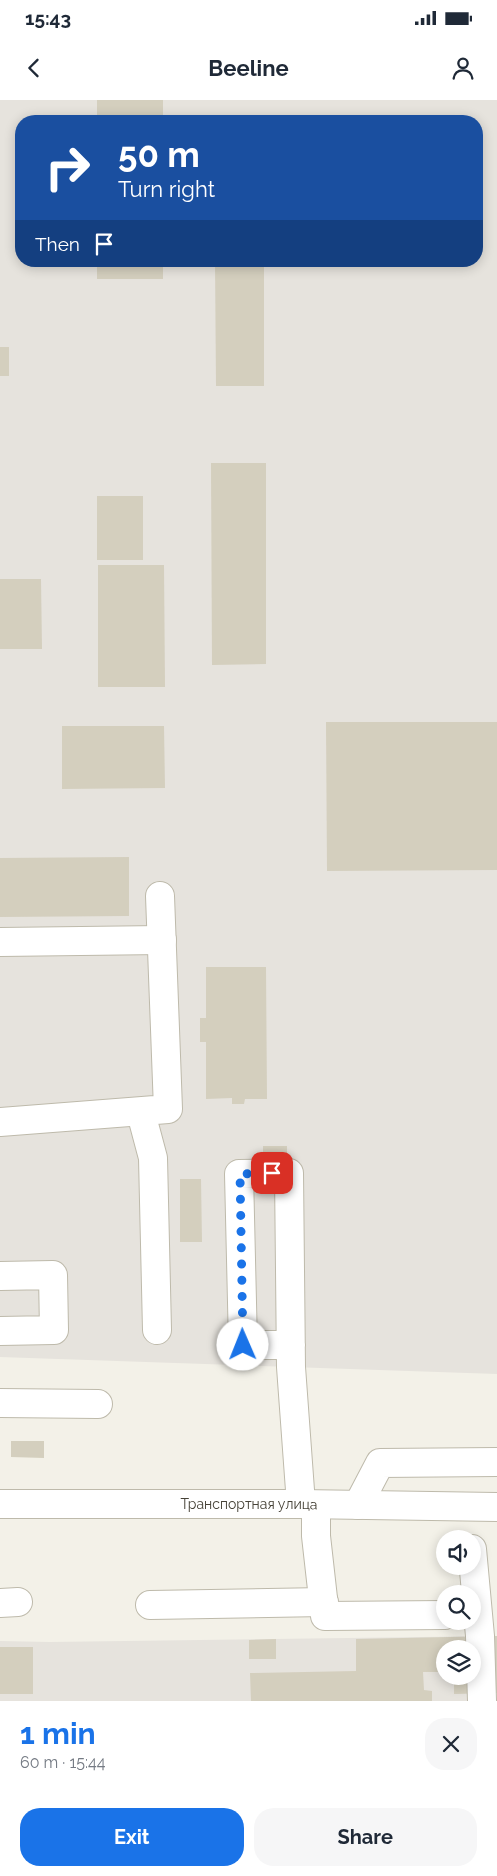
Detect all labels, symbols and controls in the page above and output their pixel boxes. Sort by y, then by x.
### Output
text: 15:43 [25,7,71,29]
icon: back [20,54,48,82]
icon: person [449,54,477,82]
text: Beeline [208,55,289,81]
text: 50 m [118,134,200,175]
icon: right [35,135,100,200]
text: Turn right [118,176,215,202]
icon: arrive [90,230,118,258]
text: Then [35,233,80,255]
pin [251,1152,293,1194]
icon: arrive [258,1159,286,1187]
position arrow [216,1318,268,1370]
street label: Транспортная улица [181,1496,318,1512]
map controls [436,1530,481,1685]
button: sound [436,1530,481,1575]
button: search [436,1585,481,1630]
button: layers [436,1640,481,1685]
text: 1 min [20,1716,96,1751]
button: close [425,1718,477,1770]
text: 60 m · 15:44 [20,1753,105,1772]
button: Exit [20,1808,244,1866]
button: Share [254,1808,477,1866]

